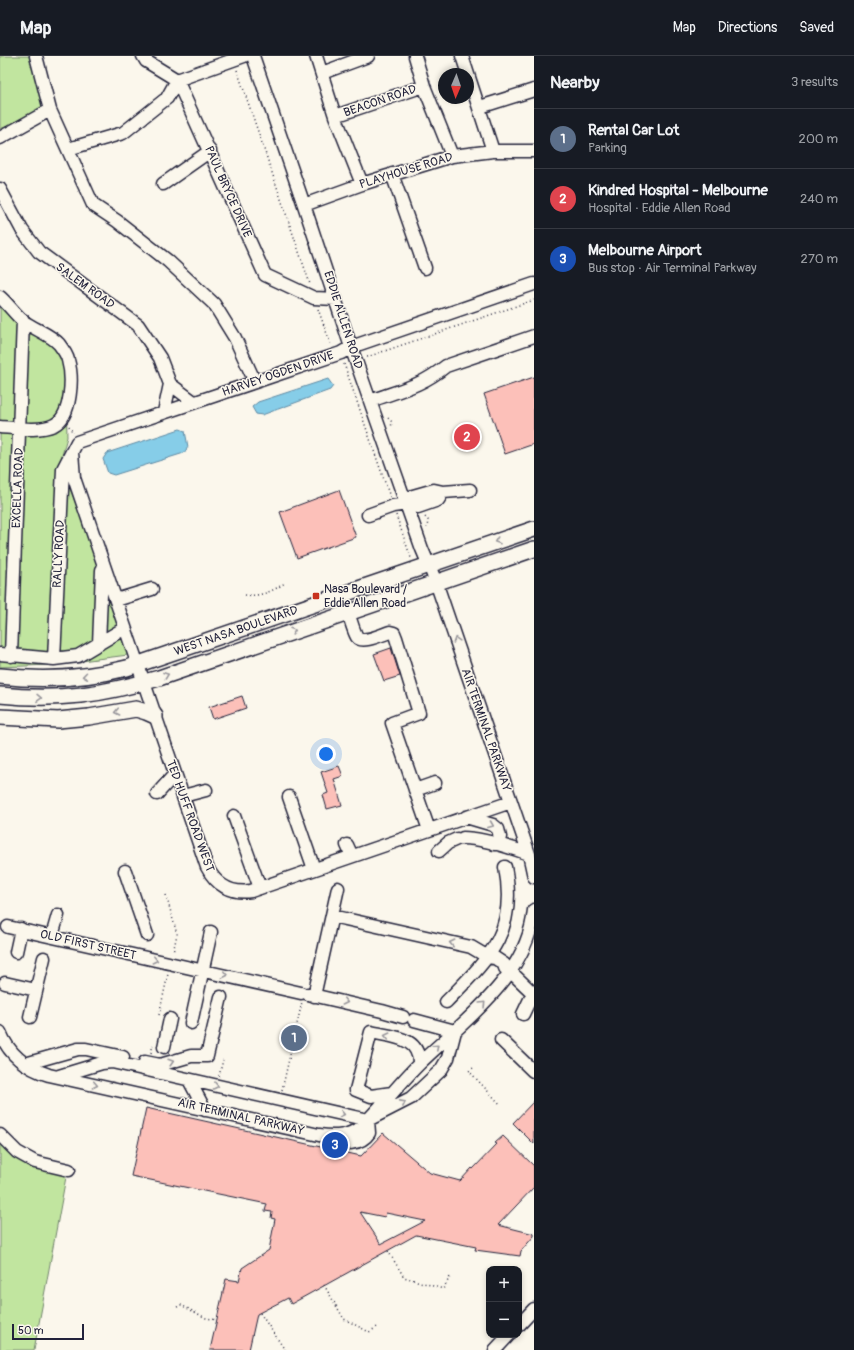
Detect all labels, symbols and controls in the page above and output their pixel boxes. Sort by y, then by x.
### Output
text: Map [20,16,51,40]
text: Map [673,19,696,36]
text: Directions [718,19,777,36]
text: Saved [799,19,834,36]
north arrow [438,68,474,104]
text: Nearby [550,72,599,93]
text: 3 results [791,74,838,90]
street label: BEACON ROAD [342,81,419,120]
text: Rental Car Lot [588,121,679,140]
text: 1 [560,131,566,147]
text: 200 m [799,131,838,147]
text: Parking [588,140,627,156]
street label: PAUL BRYCE DRIVE [201,144,255,240]
street label: PLAYHOUSE ROAD [357,150,455,192]
text: Kindred Hospital - Melbourne [588,181,768,200]
text: 2 [559,191,567,207]
text: 240 m [800,191,838,207]
text: Hospital · Eddie Allen Road [588,200,731,216]
text: Melbourne Airport [588,241,702,260]
text: 3 [559,251,567,267]
text: 270 m [801,251,838,267]
street label: SALEM ROAD [53,260,118,313]
text: Bus stop · Air Terminal Parkway [588,260,757,276]
street label: EDDIE ALLEN ROAD [320,269,366,371]
street label: HARVEY OGDEN DRIVE [220,348,336,400]
pin: 2 [454,422,480,452]
street label: EXCELLA ROAD [9,447,27,528]
street label: RALLY ROAD [50,519,68,588]
one-way arrow [494,537,501,545]
place label: Nasa Boulevard / Eddie Allen Road [324,582,407,611]
marker: Nasa Boulevard / Eddie Allen Road [311,591,321,601]
street label: WEST NASA BOULEVARD [172,603,300,659]
one-way arrow [290,628,297,636]
one-way arrow [452,636,461,643]
street label: AIR TERMINAL PARKWAY [458,666,514,794]
one-way arrow [82,671,89,680]
one-way arrow [163,672,170,680]
one-way arrow [36,694,42,702]
one-way arrow [114,707,121,716]
your location [316,744,336,764]
street label: TED HUFF ROAD WEST [163,758,217,874]
one-way arrow [487,821,494,829]
street label: OLD FIRST STREET [39,927,138,963]
one-way arrow [449,940,455,948]
one-way arrow [152,955,159,963]
one-way arrow [222,971,228,979]
one-way arrow [342,998,348,1006]
one-way arrow [478,1001,486,1009]
pin: 1 [281,1023,307,1053]
one-way arrow [384,1032,390,1040]
one-way arrow [432,1045,439,1052]
one-way arrow [167,1058,174,1067]
one-way arrow [92,1081,98,1089]
one-way arrow [212,1081,219,1089]
street label: AIR TERMINAL PARKWAY [176,1095,306,1139]
one-way arrow [399,1100,406,1108]
one-way arrow [339,1110,346,1118]
pin: 3 [322,1130,348,1160]
map controls [486,1266,522,1338]
button: + [486,1266,522,1302]
button: − [486,1302,522,1338]
scale bar [12,1322,84,1341]
text: 50 m [18,1324,44,1337]

